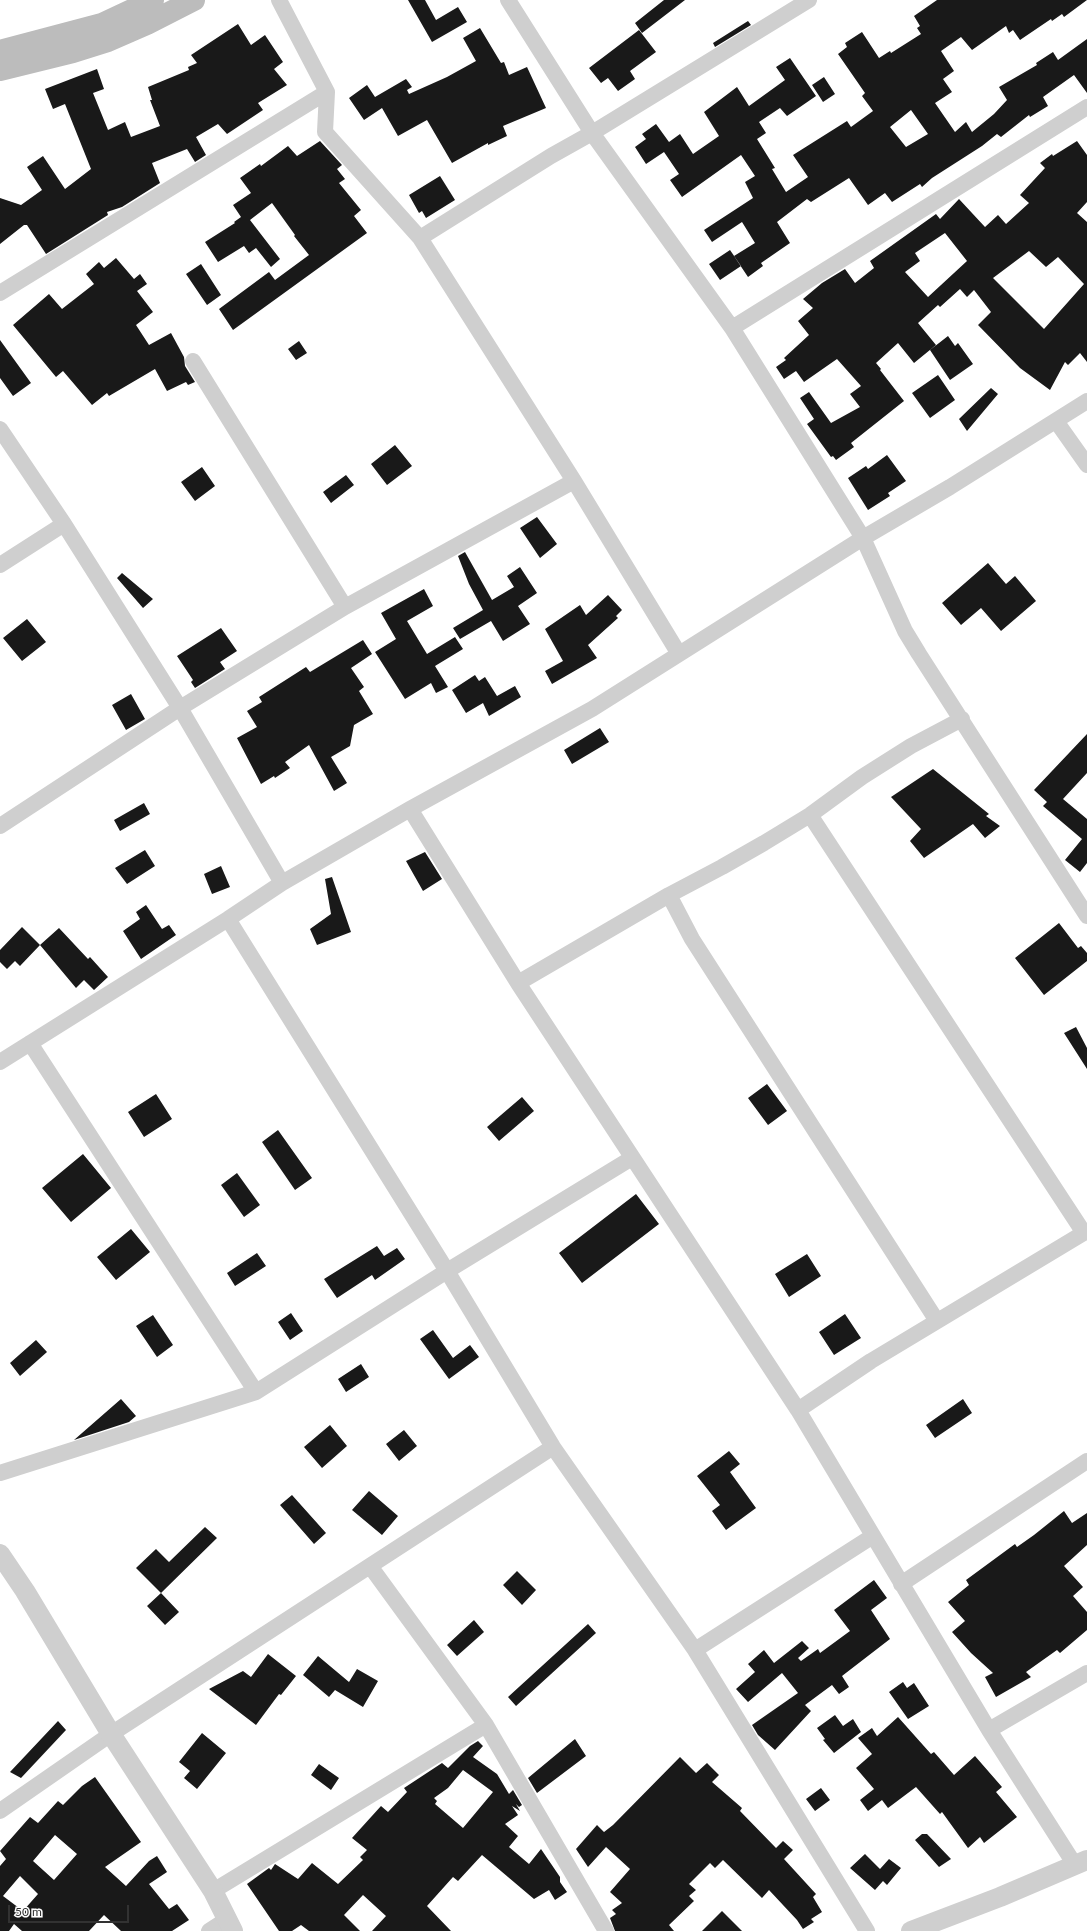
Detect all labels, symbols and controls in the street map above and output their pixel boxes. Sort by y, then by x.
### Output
scale bar [10,1897,131,1923]
text: 50 m [15,1904,42,1919]

